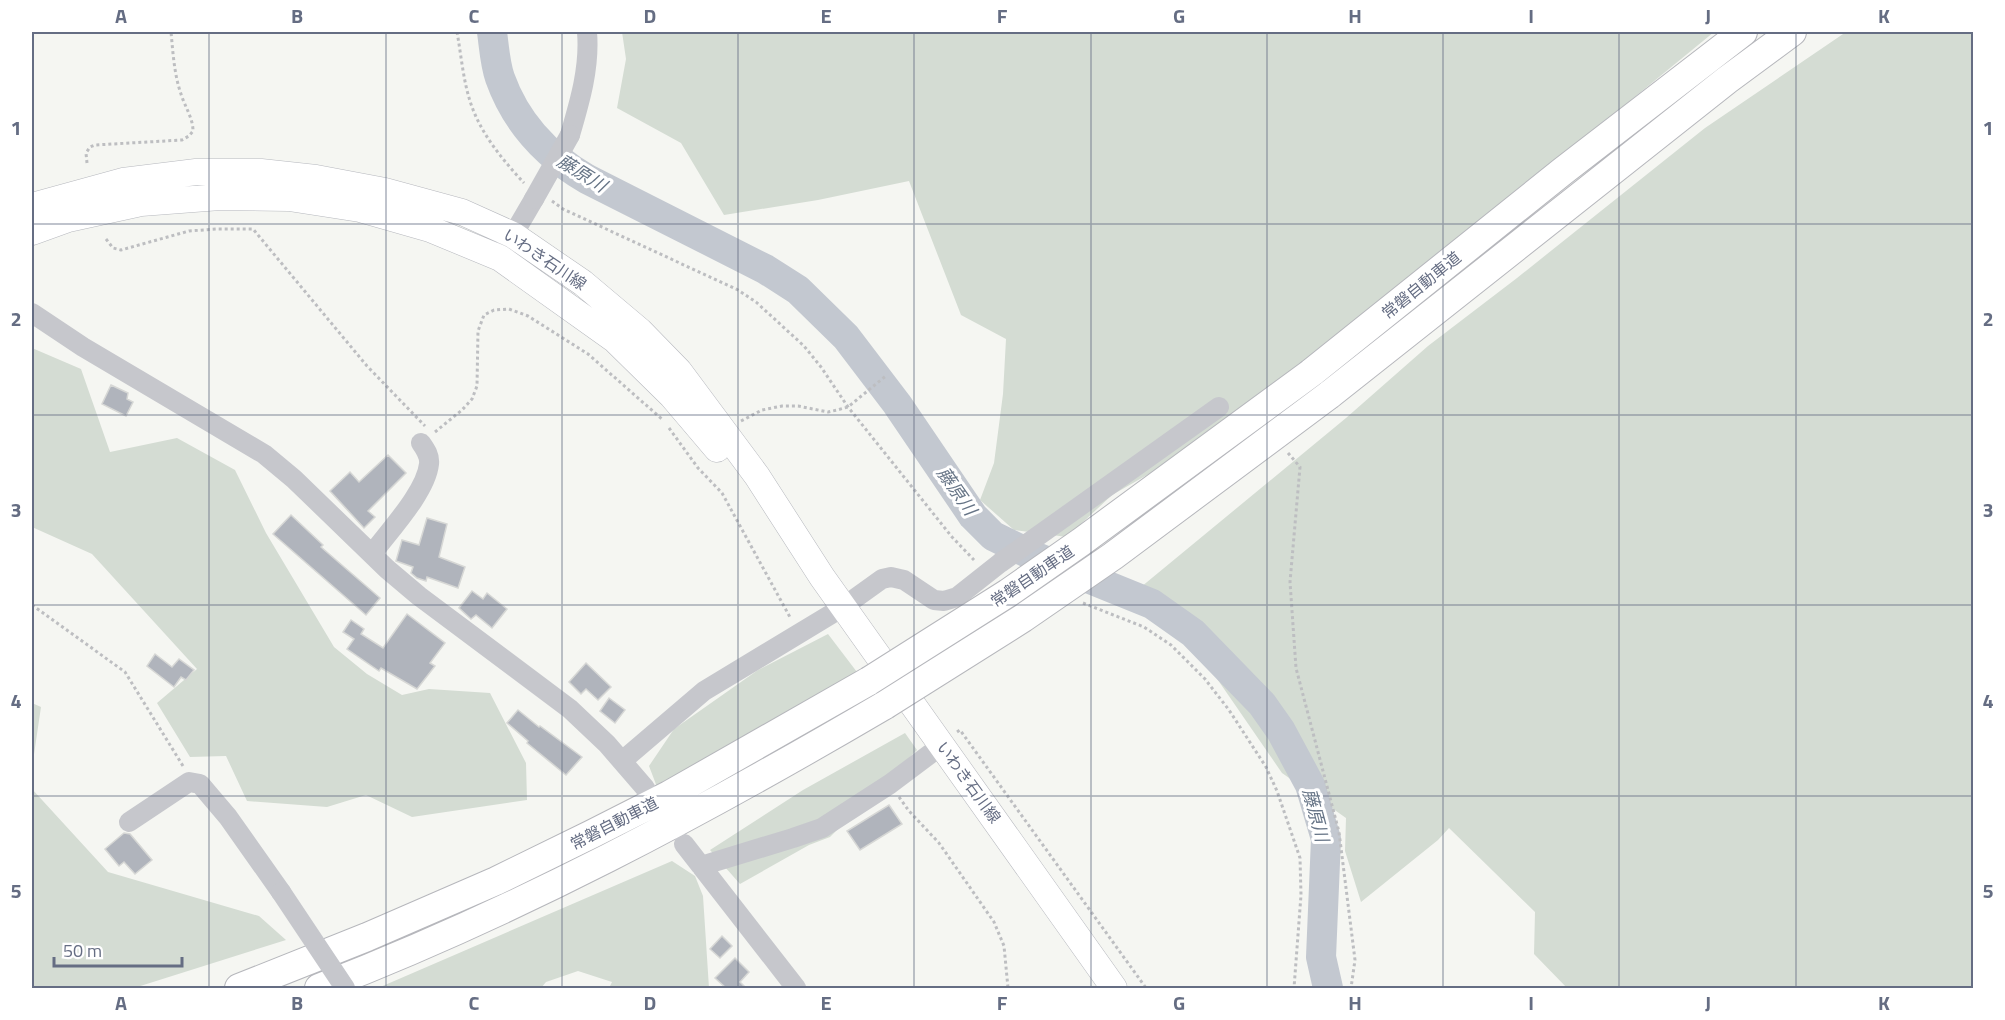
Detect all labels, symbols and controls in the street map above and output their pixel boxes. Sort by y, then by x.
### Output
text: A [115,0,127,31]
text: B [291,0,303,31]
text: C [469,0,480,31]
text: D [644,0,656,31]
text: E [820,0,832,31]
text: F [997,0,1008,31]
text: G [1173,0,1185,31]
text: H [1348,0,1362,31]
text: I [1528,0,1534,31]
text: J [1705,0,1711,31]
text: K [1878,0,1890,31]
text: 1 [10,112,22,143]
text: 1 [1982,112,1994,143]
water label: 藤原川 [552,147,614,200]
street label: いわき石川線 [498,222,592,296]
street label: 常磐自動車道 [1376,245,1466,325]
text: 2 [10,303,22,334]
text: 2 [1982,303,1994,334]
water label: 藤原川 [930,461,985,522]
text: 3 [10,494,22,525]
text: 3 [1982,494,1994,525]
street label: 常磐自動車道 [985,539,1079,613]
text: 4 [10,685,22,716]
text: 4 [1982,685,1994,716]
street label: いわき石川線 [931,736,1007,828]
water label: 藤原川 [1296,785,1337,847]
street label: 常磐自動車道 [566,791,662,855]
text: 5 [10,875,22,906]
text: 5 [1982,875,1994,906]
scale bar [54,930,182,968]
text: 50 m [63,937,102,964]
text: A [115,987,127,1018]
text: B [291,987,303,1018]
text: C [469,987,480,1018]
text: D [644,987,656,1018]
text: E [820,987,832,1018]
text: F [997,987,1008,1018]
text: G [1173,987,1185,1018]
text: H [1348,987,1362,1018]
text: I [1528,987,1534,1018]
text: J [1705,987,1711,1018]
text: K [1878,987,1890,1018]

